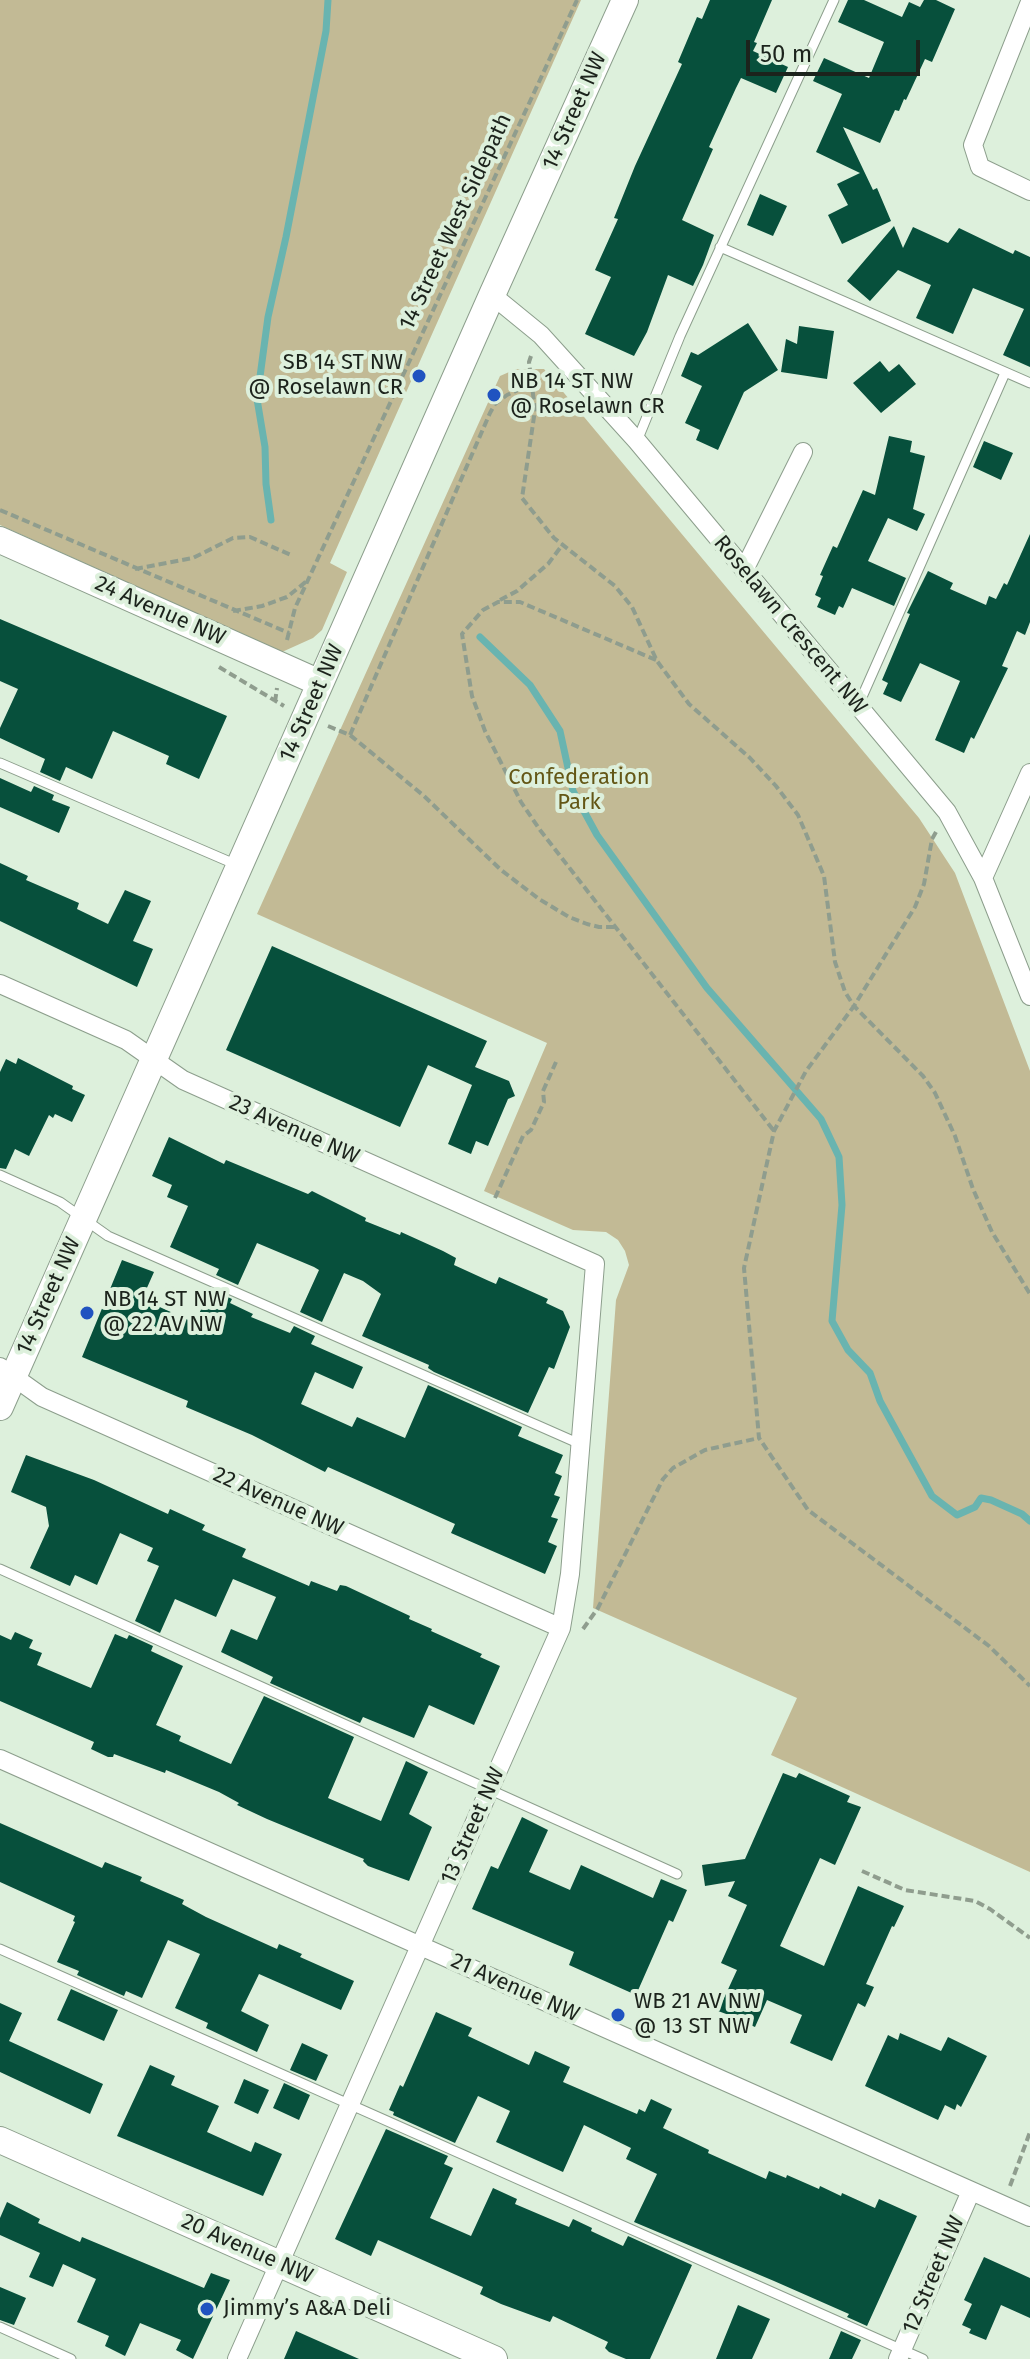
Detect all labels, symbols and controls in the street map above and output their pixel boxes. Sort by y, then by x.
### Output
scale bar [750,24,924,74]
text: 50 m [760,40,812,68]
street label: 14 Street NW [537,48,613,174]
street label: 14 Street West Sidepath [394,110,518,334]
place label: SB 14 ST NW @ Roselawn CR [248,350,403,402]
marker: SB 14 ST NW @ Roselawn CR [410,367,428,385]
place label: NB 14 ST NW @ Roselawn CR [510,369,665,420]
marker: NB 14 ST NW @ Roselawn CR [485,386,503,404]
street label: Roselawn Crescent NW [708,530,872,720]
street label: 24 Avenue NW [91,570,229,652]
street label: 14 Street NW [274,640,350,766]
park label: Confederation Park [508,765,650,816]
street label: 23 Avenue NW [225,1090,363,1170]
street label: 14 Street NW [11,1233,87,1359]
place label: NB 14 ST NW @ 22 AV NW [103,1287,226,1338]
marker: NB 14 ST NW @ 22 AV NW [78,1304,96,1322]
street label: 22 Avenue NW [209,1462,347,1542]
street label: 13 Street NW [436,1764,510,1888]
street label: 21 Avenue NW [447,1948,583,2028]
place label: WB 21 AV NW @ 13 ST NW [634,1989,761,2040]
marker: WB 21 AV NW @ 13 ST NW [609,2006,627,2024]
street label: 20 Avenue NW [177,2208,317,2290]
street label: 12 Street NW [897,2212,971,2338]
place label: Jimmy’s A&A Deli [223,2296,391,2322]
marker: Jimmy’s A&A Deli [198,2300,216,2318]

